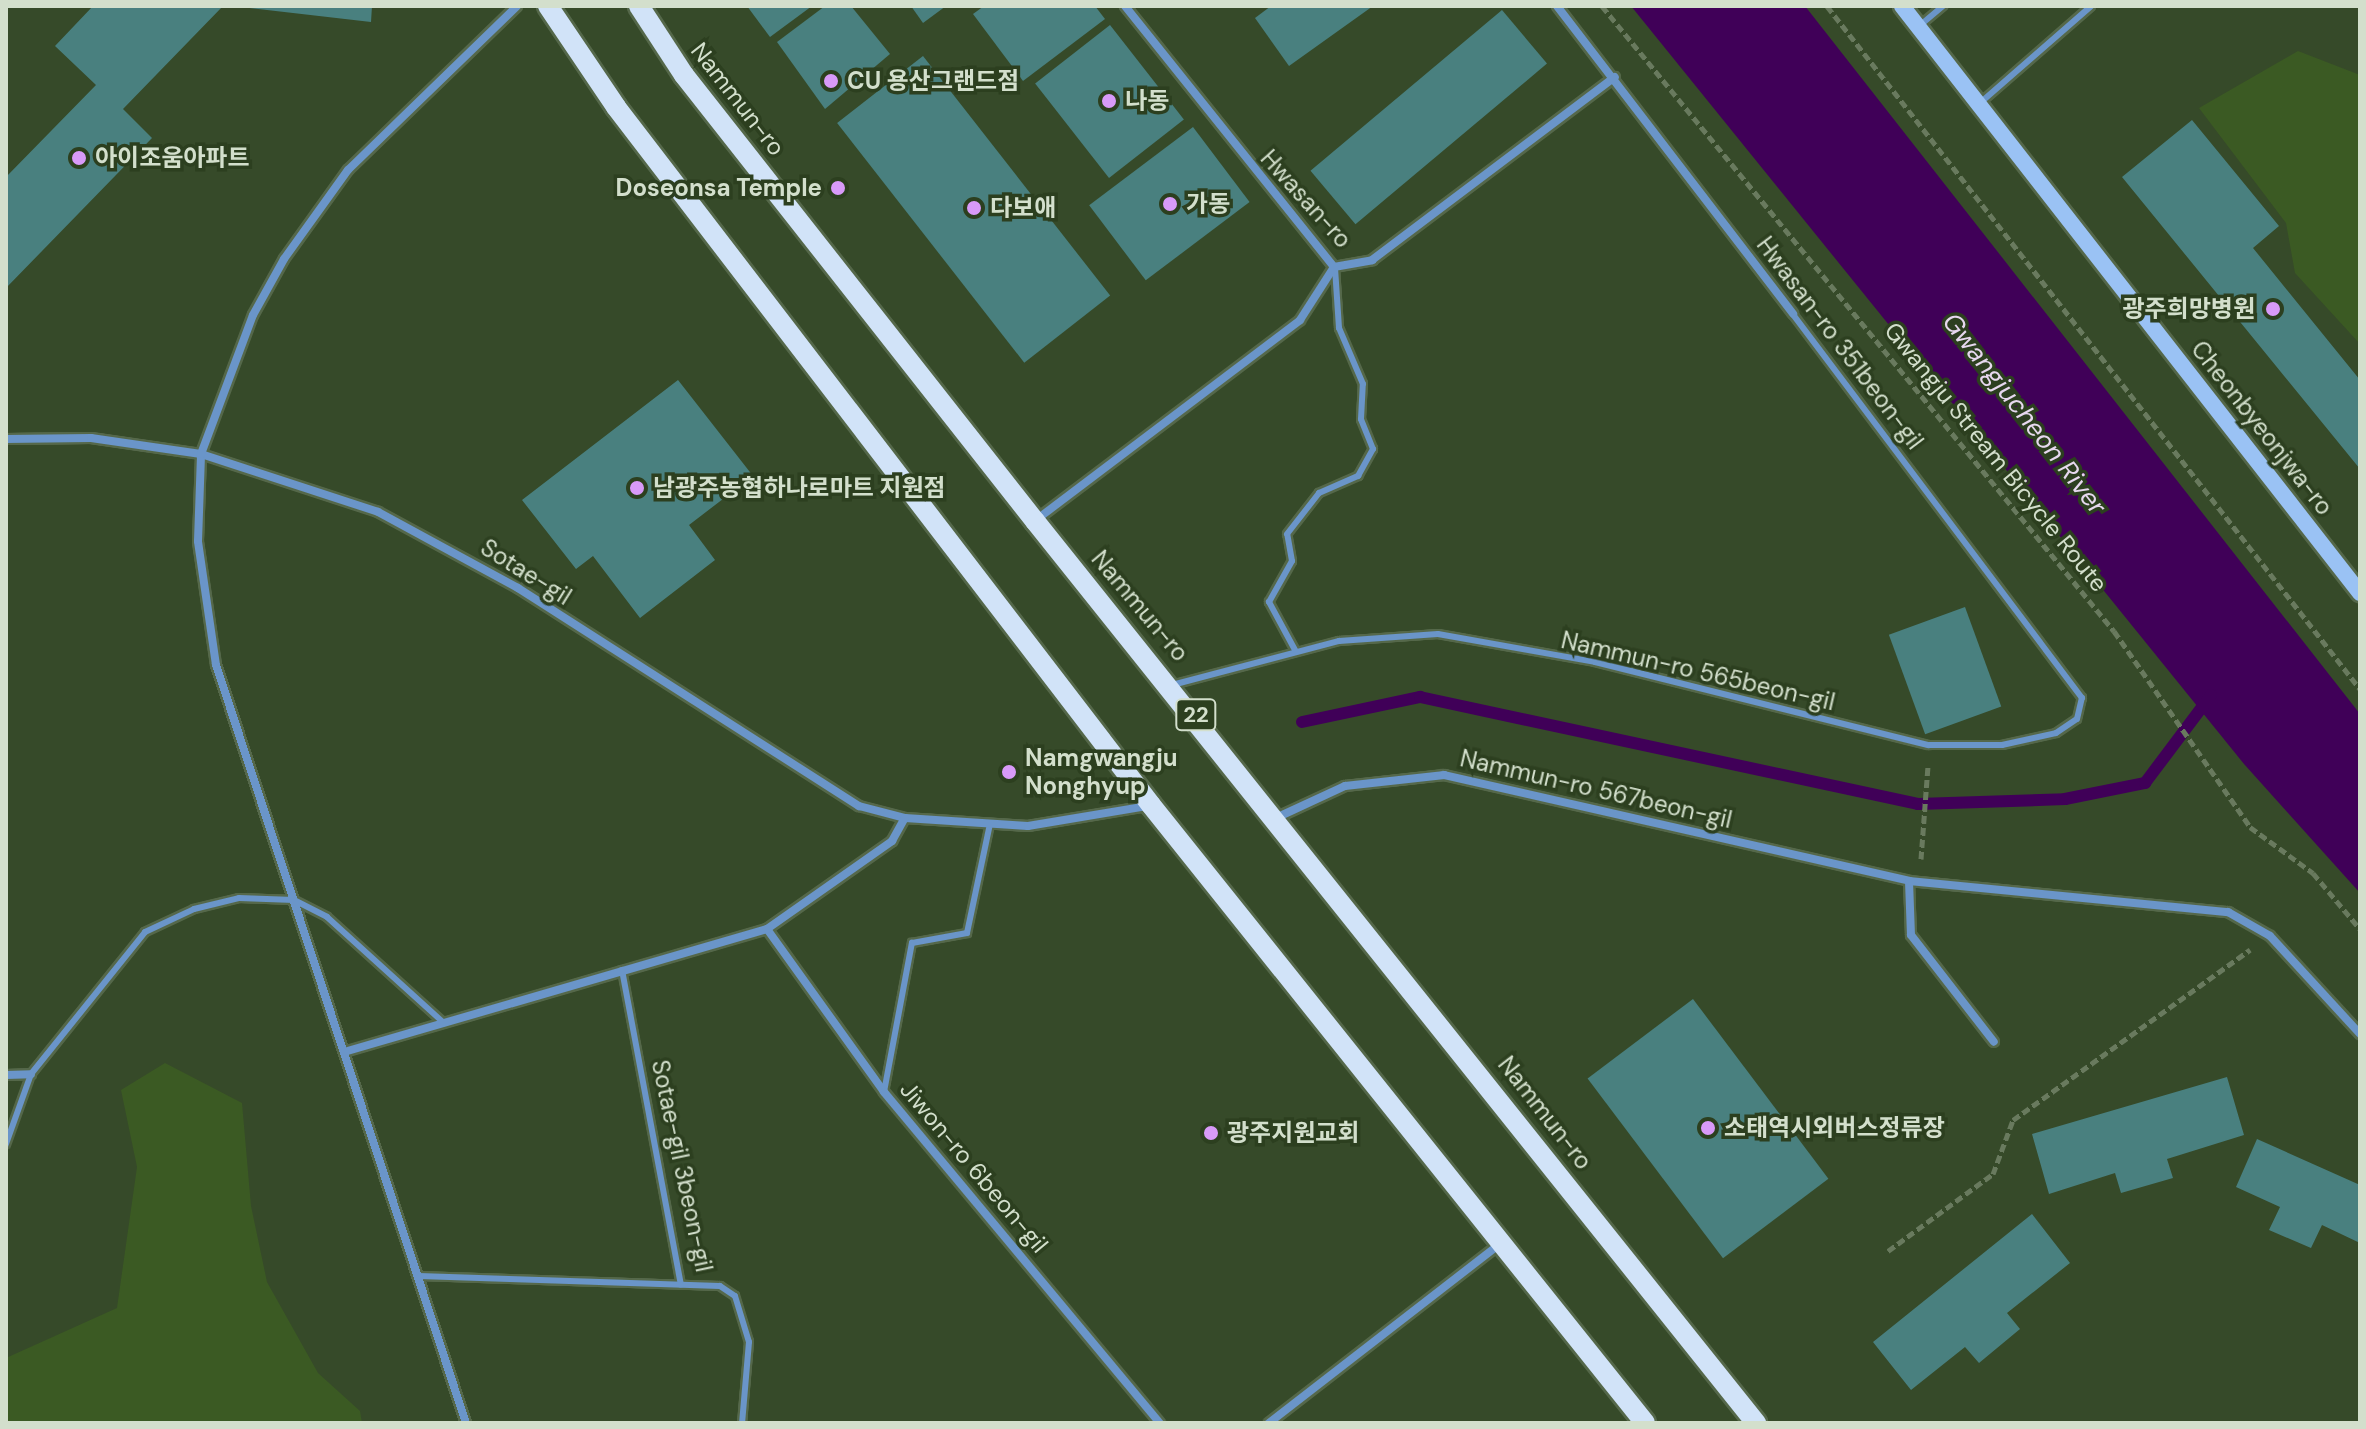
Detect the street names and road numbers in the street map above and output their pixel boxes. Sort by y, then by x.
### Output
street label: Nammun-ro [685,37,791,161]
street label: Hwasan-ro [1255,144,1357,254]
street label: Hwasan-ro 351beon-gil [1751,231,1929,455]
street label: Gwangju Stream Bicycle Route [1878,316,2114,598]
street label: Cheonbyeonjwa-ro [2185,335,2339,521]
street label: Sotae-gil [475,533,577,611]
street label: Nammun-ro [1085,545,1195,667]
street label: Nammun-ro 565beon-gil [1558,625,1838,717]
road number: 22 [1174,697,1218,733]
street label: Nammun-ro 567beon-gil [1457,744,1735,834]
street label: Nammun-ro [1492,1051,1598,1175]
street label: Sotae-gil 3beon-gil [645,1057,719,1275]
street label: Jiwon-ro 6beon-gil [894,1075,1054,1259]

